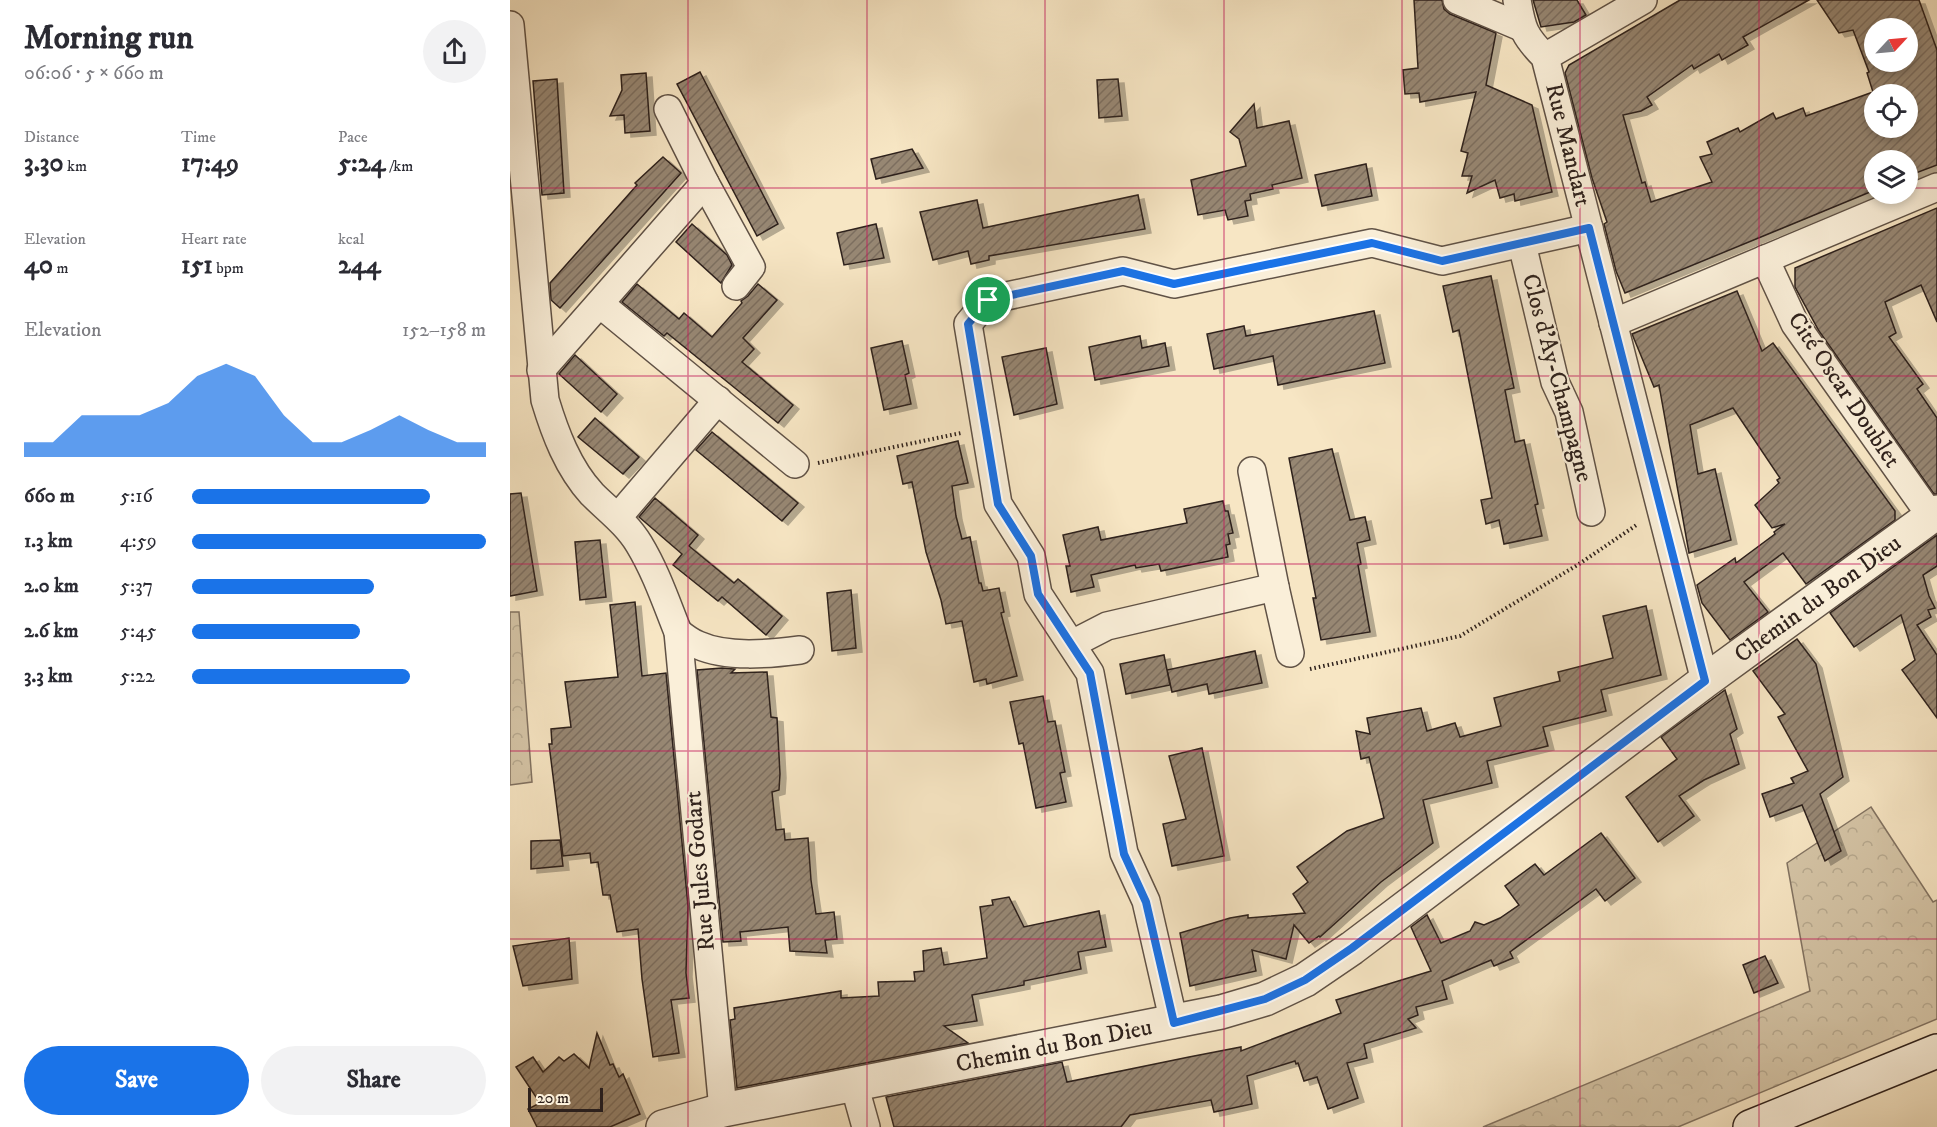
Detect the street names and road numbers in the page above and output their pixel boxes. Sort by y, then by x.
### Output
street label: Rue Mandart [1538,80,1598,210]
street label: Clos d'Ay-Champagne [1515,271,1599,485]
street label: Cité Oscar Doublet [1781,306,1907,474]
street label: Chemin du Bon Dieu [1729,528,1907,670]
street label: Rue Jules Godart [678,789,722,952]
street label: Chemin du Bon Dieu [953,1012,1155,1080]

